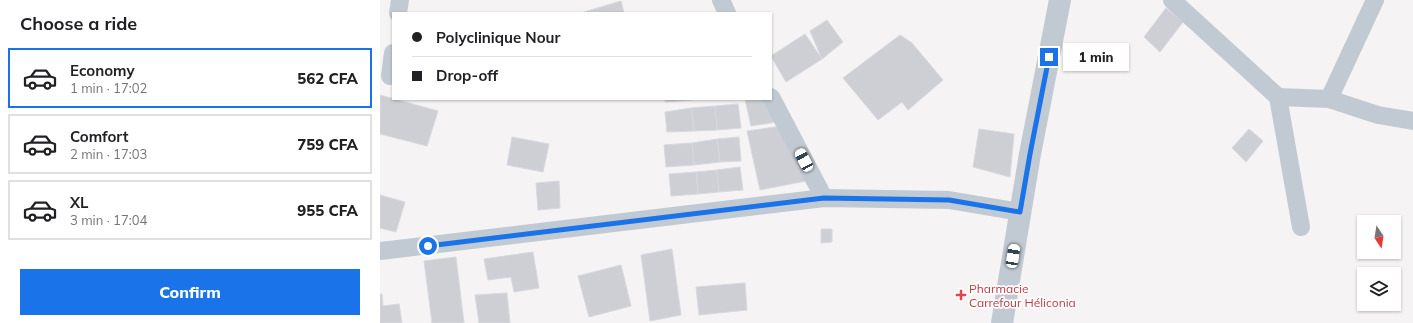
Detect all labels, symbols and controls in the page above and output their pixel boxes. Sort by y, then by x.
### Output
text: Choose a ride [20,12,137,35]
text: Polyclinique Nour [436,28,560,47]
callout: 1 min [1063,43,1129,71]
route end [1040,48,1058,66]
text: 1 min [1079,49,1113,65]
icon: car [22,60,58,96]
text: Economy [70,61,135,80]
text: Drop-off [436,66,498,85]
text: 562 CFA [297,69,358,88]
text: 1 min · 17:02 [70,80,147,96]
icon: car [22,126,58,162]
text: Comfort [70,127,128,146]
text: 759 CFA [297,135,358,154]
text: 2 min · 17:03 [70,146,147,162]
car [793,147,815,173]
icon: car [22,192,58,228]
text: XL [70,193,88,212]
text: 955 CFA [297,201,358,220]
text: 3 min · 17:04 [70,212,147,228]
north arrow [1357,215,1401,259]
map controls [1357,215,1401,311]
route start [419,237,437,255]
car [1005,243,1021,269]
button: layers [1357,267,1401,311]
button: Confirm [20,269,360,315]
place label: Pharmacie Carrefour Héliconia [969,281,1076,310]
marker: Pharmacie Carrefour Héliconia [956,290,966,300]

